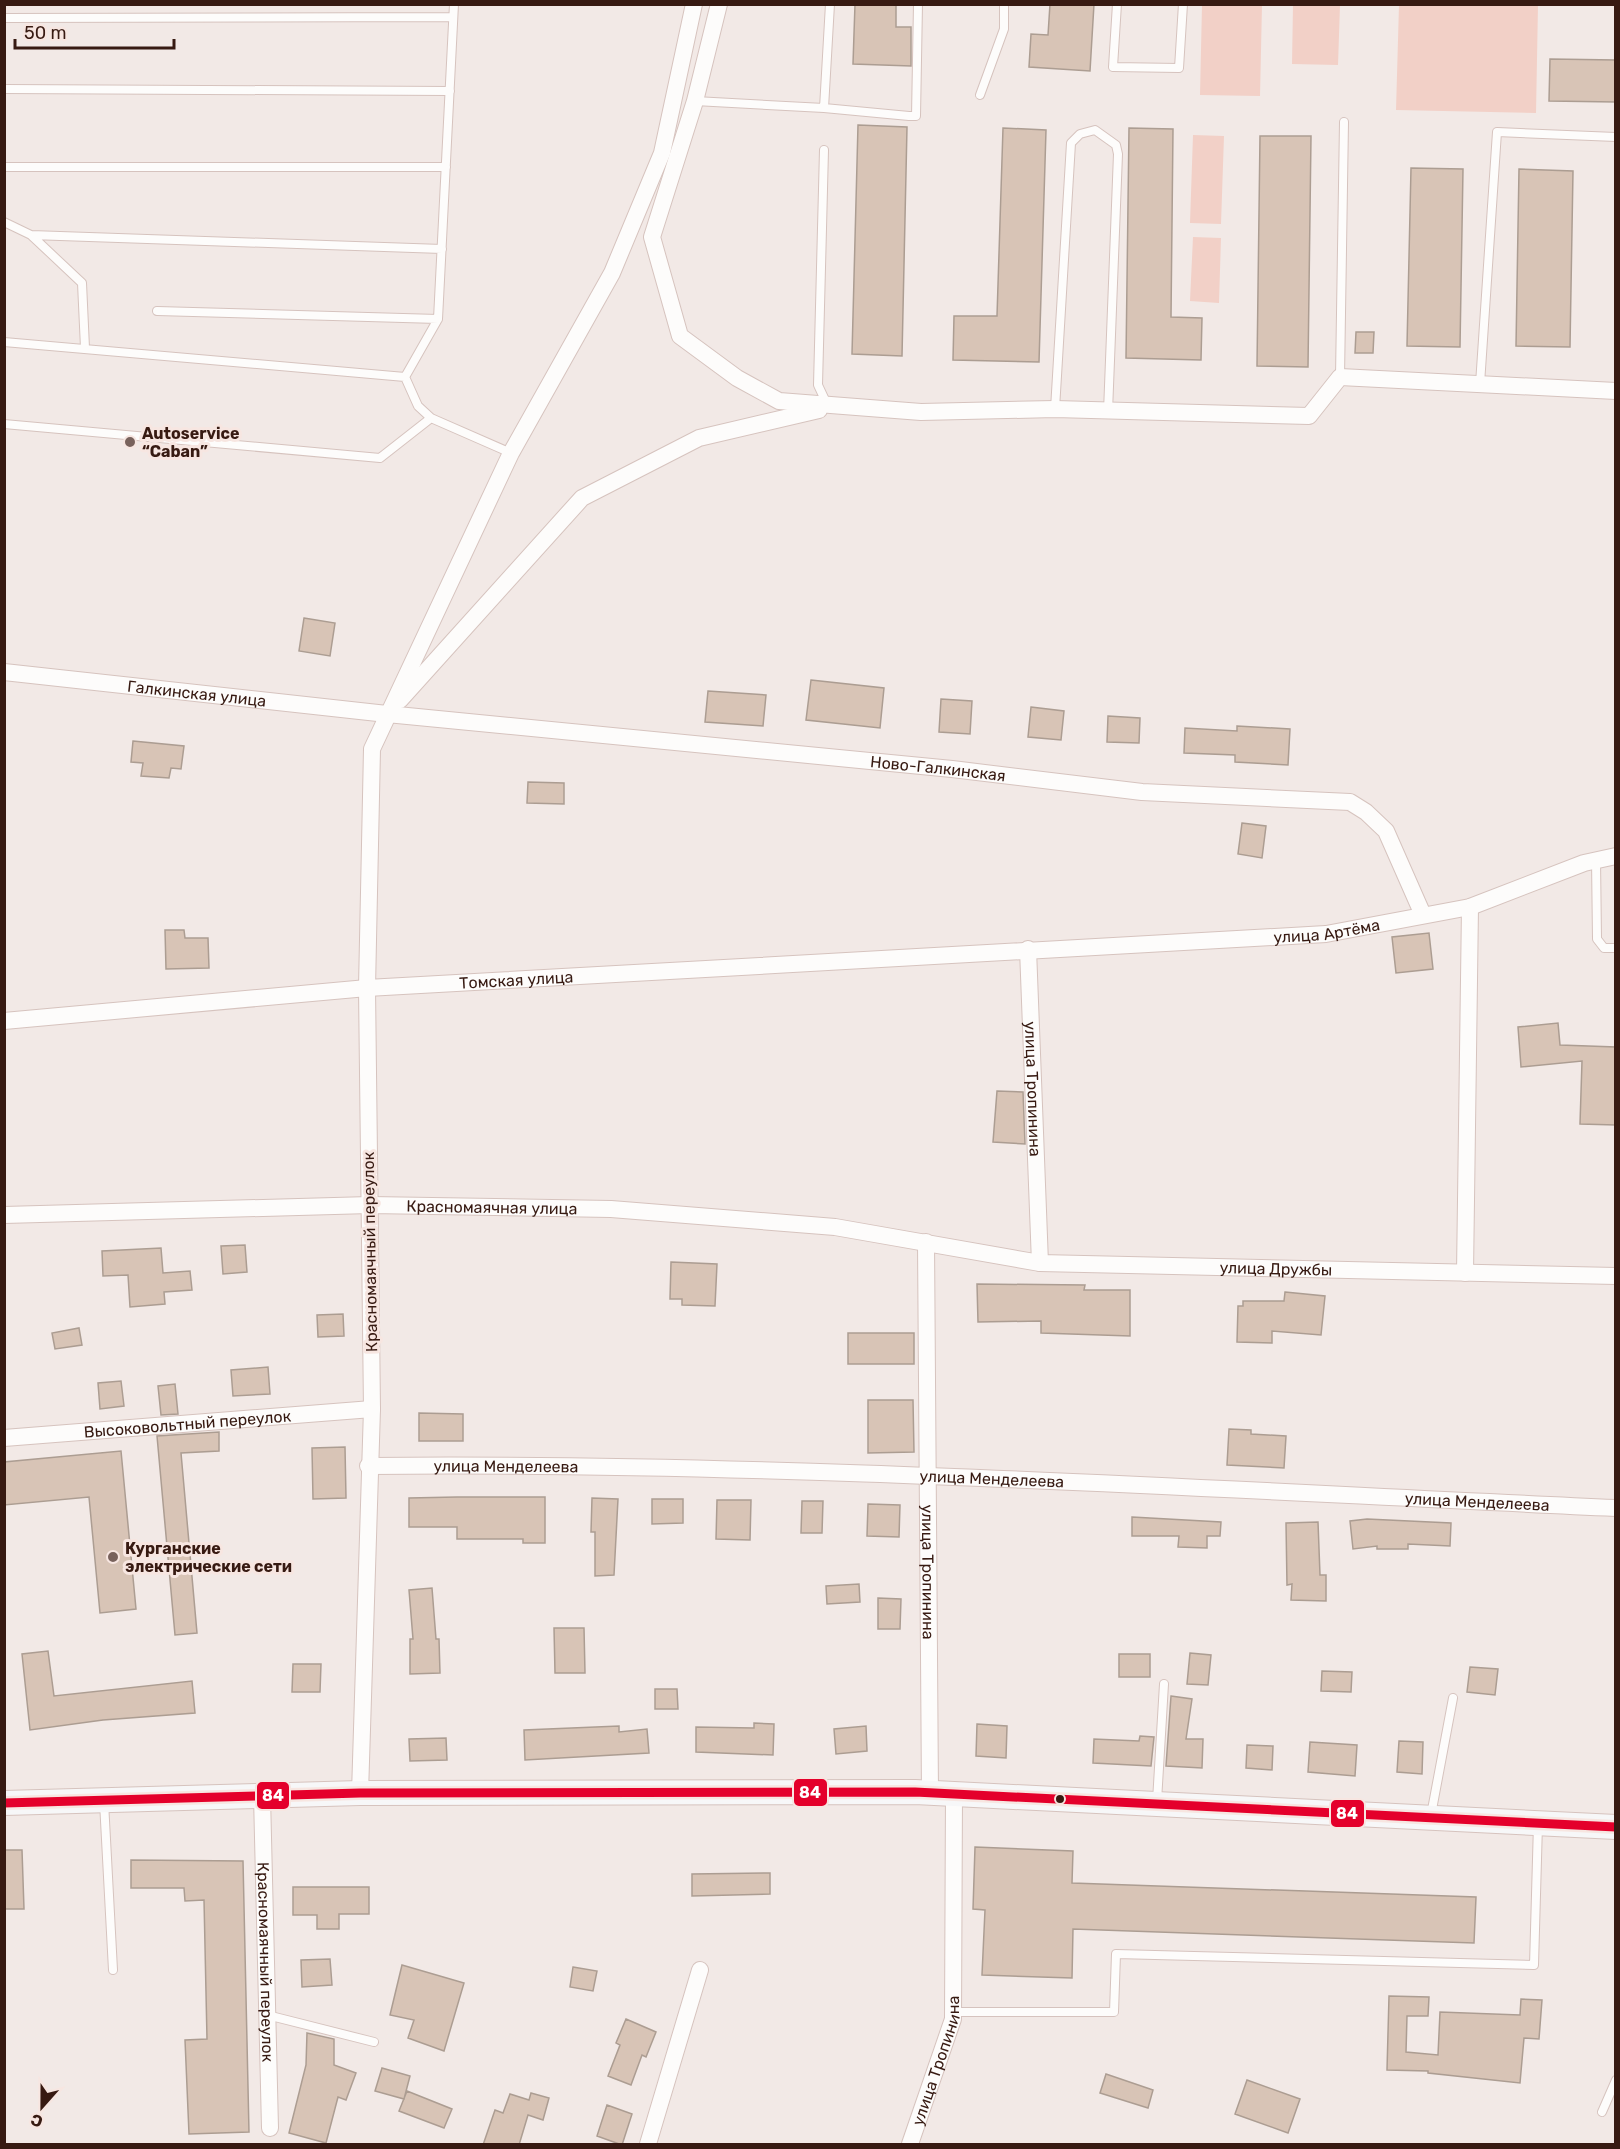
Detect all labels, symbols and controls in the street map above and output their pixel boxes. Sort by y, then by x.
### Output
scale bar [15,12,174,50]
text: 50 m [24,22,67,44]
place label: Autoservice “Caban” [142,424,240,461]
marker: Autoservice “Caban” [123,435,137,449]
street label: Галкинская улица [126,676,267,710]
street label: Ново-Галкинская [869,752,1007,785]
street label: улица Артёма [1273,915,1381,946]
street label: Томская улица [459,967,574,992]
street label: улица Тропинина [1021,1021,1045,1157]
street label: Красномаячный переулок [359,1151,381,1352]
street label: Красномаячная улица [406,1196,578,1218]
street label: улица Дружбы [1219,1258,1332,1279]
street label: Высоковольтный переулок [83,1406,292,1441]
street label: улица Менделеева [434,1456,579,1476]
street label: улица Менделеева [919,1466,1065,1491]
street label: улица Менделеева [1404,1488,1550,1514]
street label: улица Тропинина [918,1504,938,1640]
place label: Курганские электрические сети [125,1539,292,1576]
marker: Курганские электрические сети [106,1550,120,1564]
line badge: 84 [793,1778,828,1807]
line badge: 84 [256,1781,290,1810]
text: 84 [799,1783,821,1802]
text: 84 [262,1786,284,1805]
unlabelled marker [1054,1793,1066,1805]
line badge: 84 [1330,1799,1365,1828]
text: 84 [1336,1804,1358,1823]
street label: Красномаячный переулок [254,1862,278,2063]
street label: улица Тропинина [908,1995,964,2128]
north arrow [12,2077,72,2137]
text: С [28,2110,45,2131]

